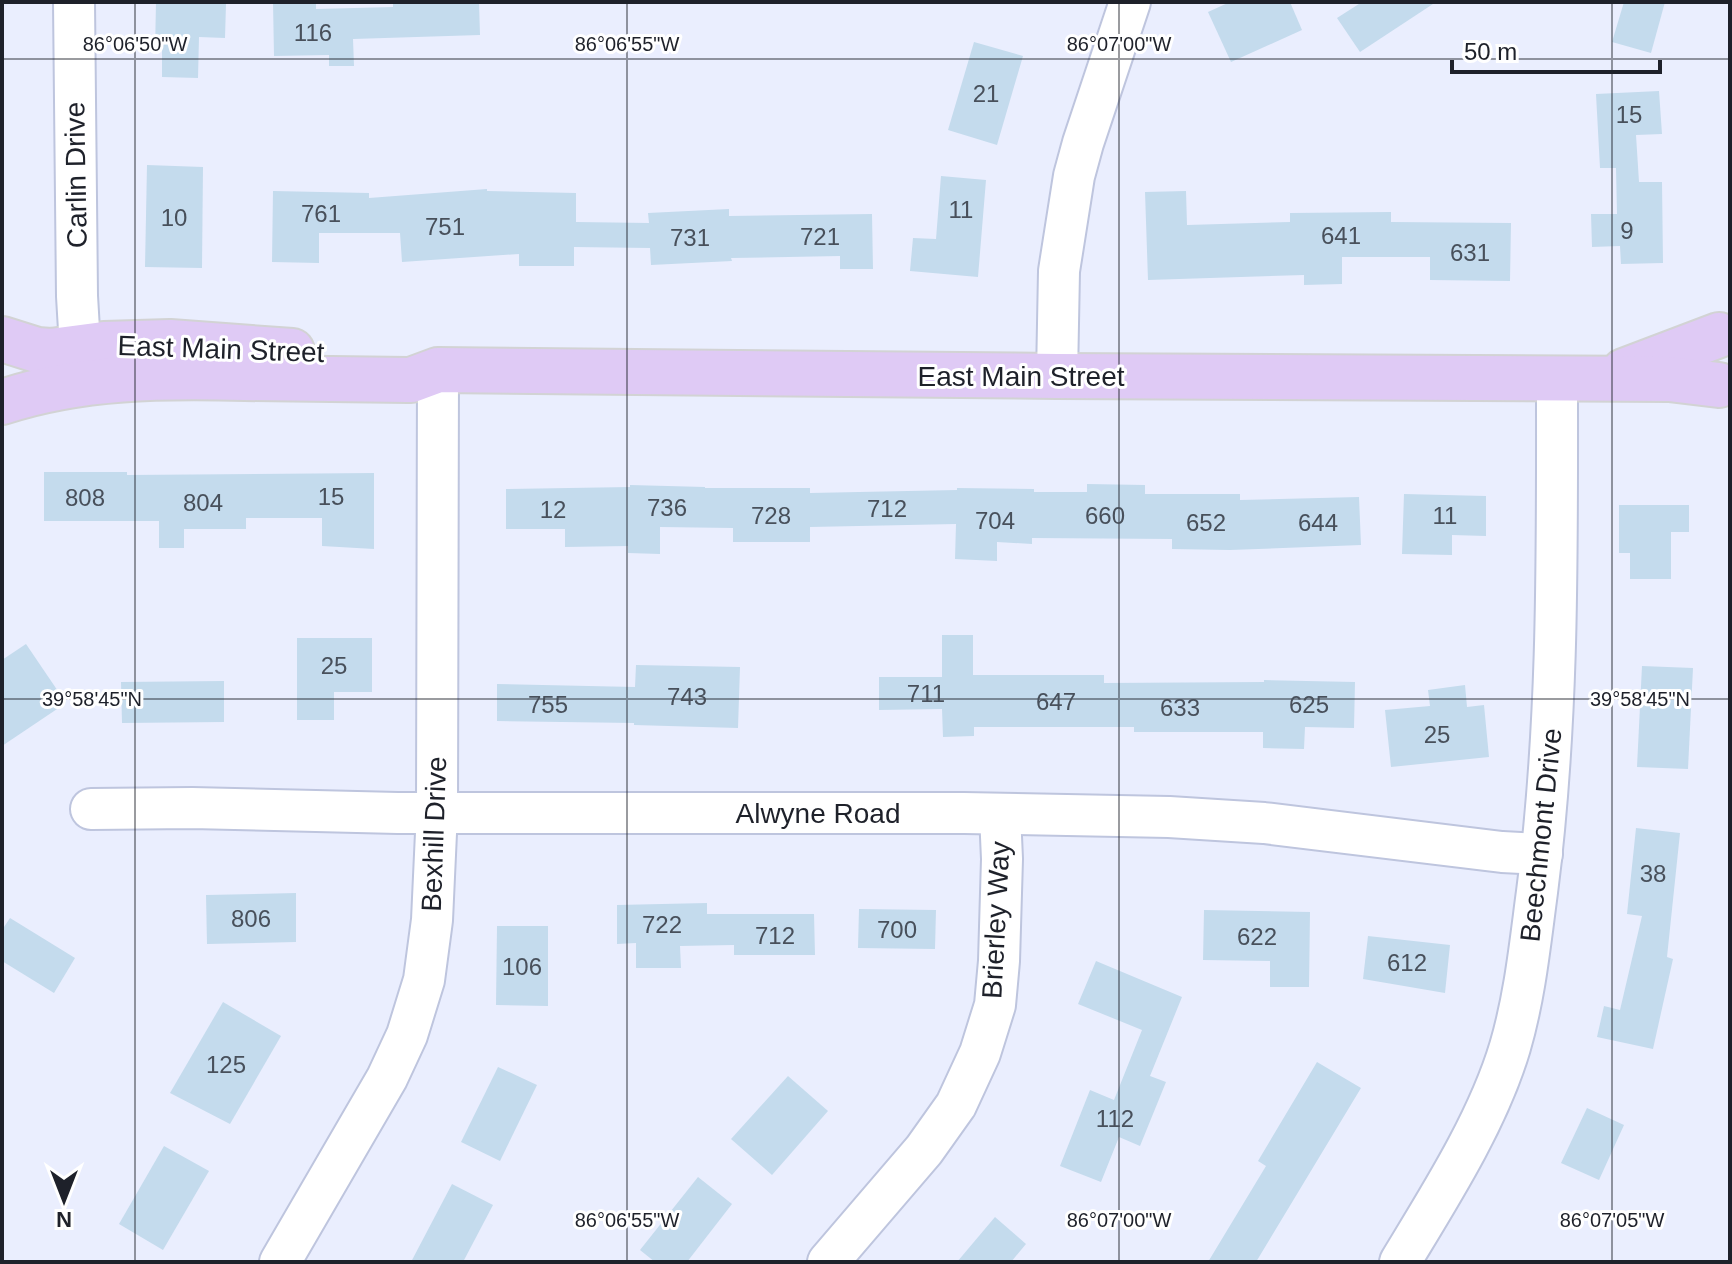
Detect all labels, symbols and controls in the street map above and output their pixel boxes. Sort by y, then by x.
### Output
house number: 116 [294,19,332,46]
scale bar [1452,24,1660,74]
text: 86°06'50"W [83,33,187,55]
text: 86°06'55"W [575,33,679,55]
text: 86°07'00"W [1067,33,1171,55]
text: 50 m [1464,38,1517,65]
house number: 21 [973,80,999,107]
house number: 15 [1616,101,1642,128]
street label: Carlin Drive [59,102,93,248]
house number: 11 [949,196,973,223]
house number: 761 [301,200,341,227]
house number: 10 [161,204,187,231]
house number: 751 [425,213,465,240]
house number: 9 [1620,217,1634,244]
house number: 641 [1321,222,1361,249]
house number: 721 [800,223,840,250]
house number: 731 [670,224,710,251]
house number: 631 [1450,239,1490,266]
street label: East Main Street [117,330,325,368]
street label: East Main Street [918,361,1125,392]
house number: 15 [318,483,344,510]
house number: 808 [65,484,105,511]
house number: 804 [183,489,223,516]
house number: 736 [647,494,687,521]
house number: 712 [867,495,907,522]
house number: 12 [540,496,566,523]
house number: 728 [751,502,791,529]
house number: 660 [1085,502,1125,529]
house number: 11 [1433,502,1457,529]
house number: 704 [975,507,1015,534]
house number: 652 [1186,509,1226,536]
house number: 644 [1298,509,1338,536]
house number: 25 [321,652,347,679]
house number: 711 [907,680,945,707]
house number: 743 [667,683,707,710]
text: 39°58'45"N [42,688,142,710]
house number: 647 [1036,688,1076,715]
text: 39°58'45"N [1590,688,1690,710]
house number: 755 [528,691,568,718]
house number: 625 [1289,691,1329,718]
house number: 633 [1160,694,1200,721]
house number: 25 [1424,721,1450,748]
street label: Beechmont Drive [1514,727,1568,943]
street label: Bexhill Drive [416,756,452,912]
street label: Alwyne Road [736,798,900,829]
street label: Brierley Way [976,840,1016,1000]
house number: 38 [1640,860,1666,887]
house number: 806 [231,905,271,932]
house number: 722 [642,911,682,938]
house number: 700 [877,916,917,943]
house number: 712 [755,922,795,949]
house number: 622 [1237,923,1277,950]
house number: 612 [1387,949,1427,976]
house number: 106 [502,953,542,980]
house number: 125 [206,1051,246,1078]
house number: 112 [1096,1105,1134,1132]
north arrow [24,1160,104,1240]
text: N [56,1207,72,1232]
text: 86°06'55"W [575,1209,679,1231]
text: 86°07'00"W [1067,1209,1171,1231]
text: 86°07'05"W [1560,1209,1664,1231]

